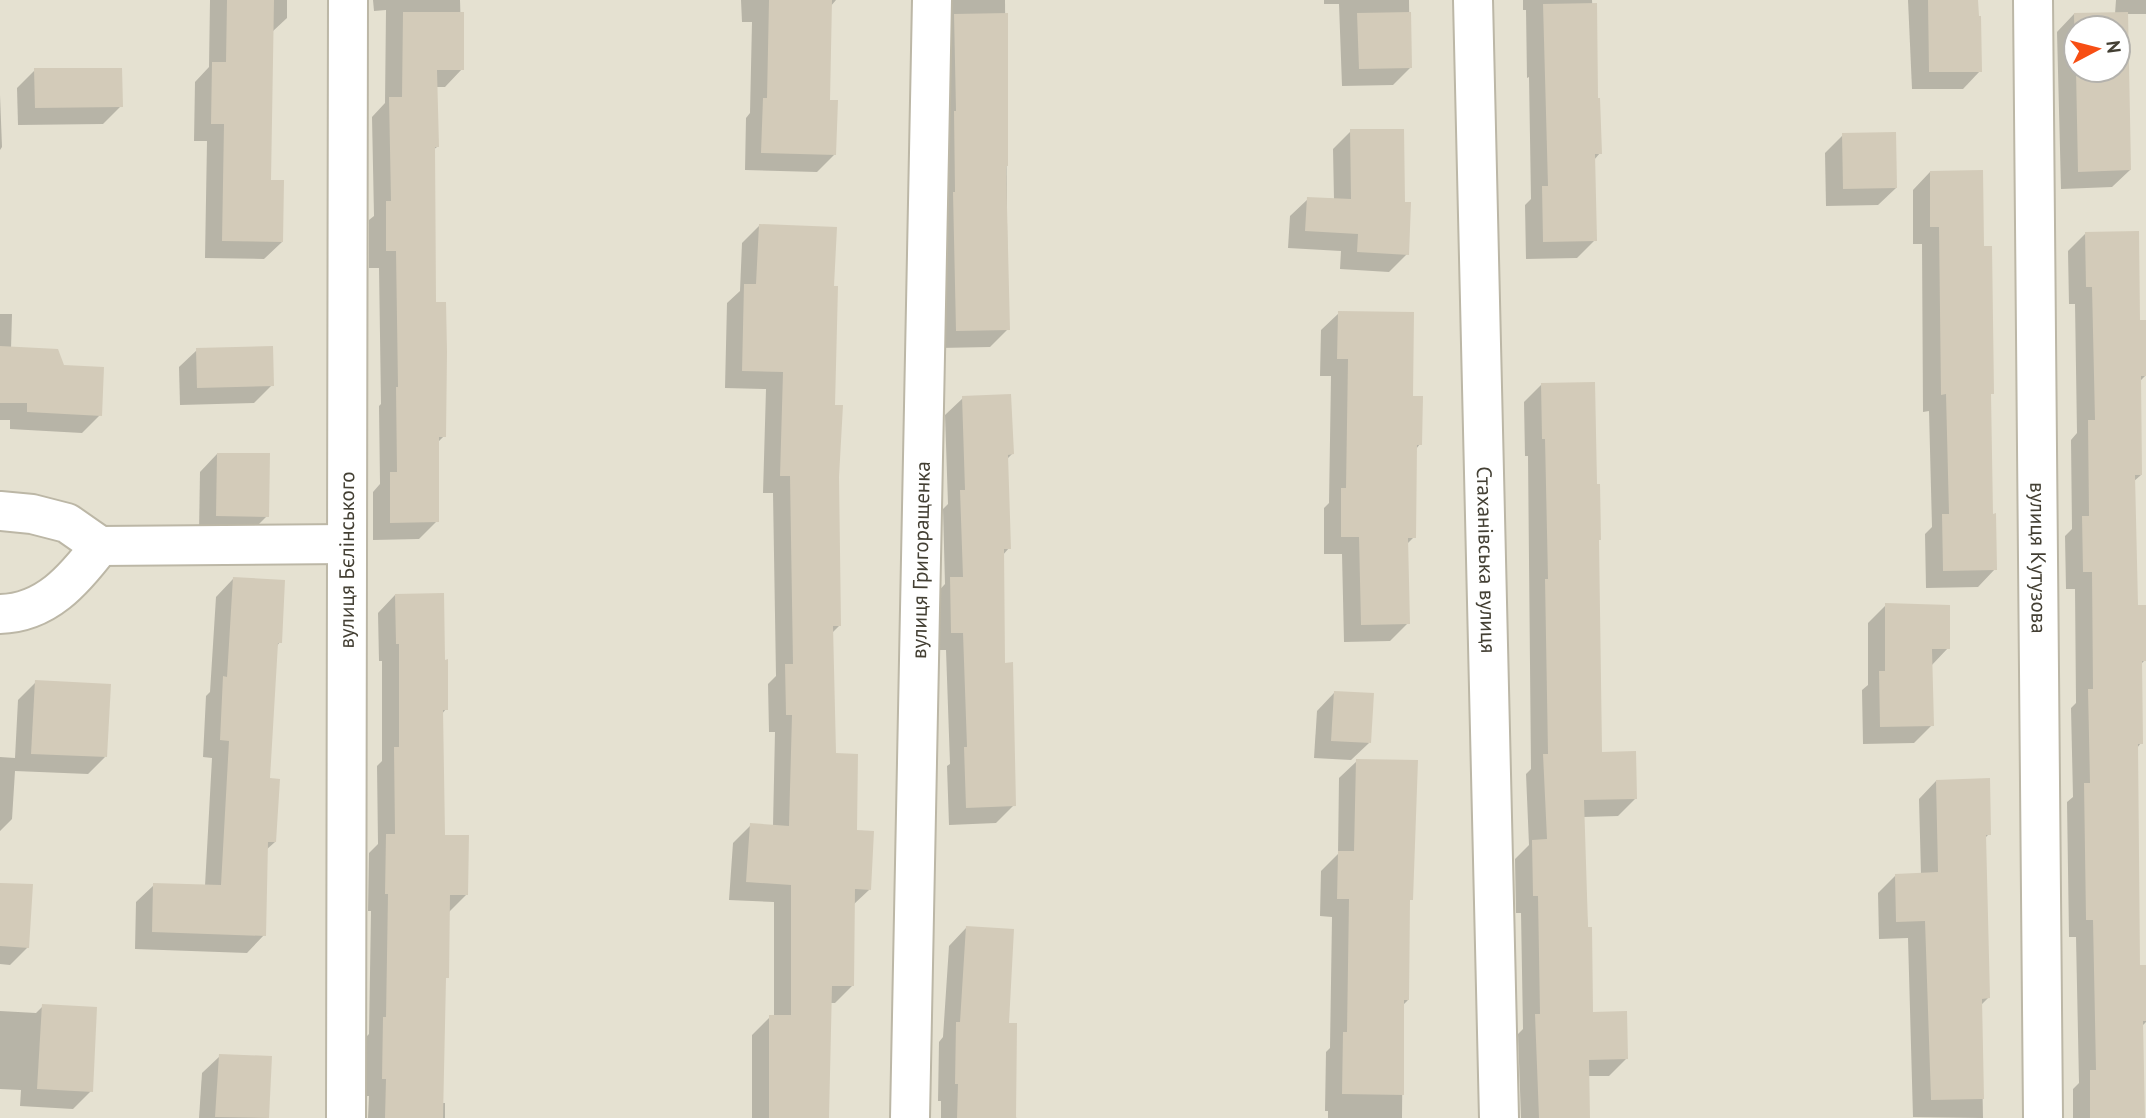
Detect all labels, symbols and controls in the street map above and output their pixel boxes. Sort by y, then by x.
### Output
north arrow [2062,14,2132,84]
text: N [2101,39,2127,55]
street label: вулиця Григоращенка [905,461,936,659]
street label: Стаханівська вулиця [1471,466,1502,654]
street label: вулиця Бєлінського [333,471,360,649]
street label: вулиця Кутузова [2024,482,2053,634]

